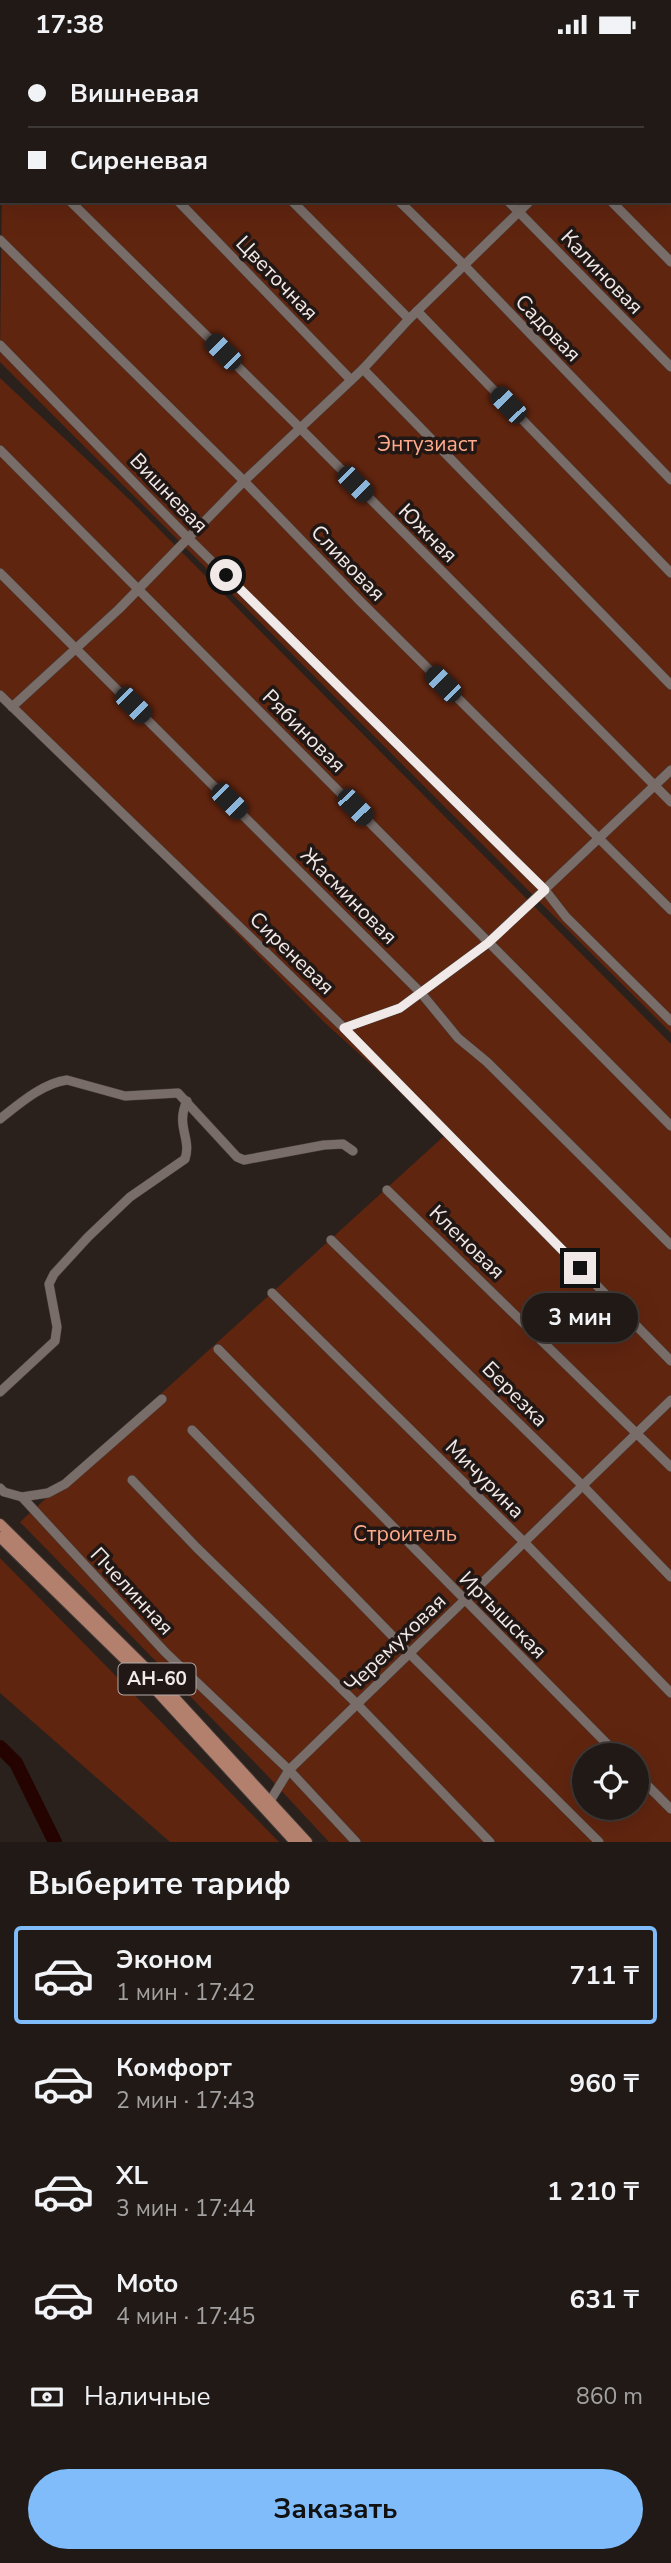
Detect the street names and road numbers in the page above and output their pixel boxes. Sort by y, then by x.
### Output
street label: Калиновая [555,224,649,320]
street label: Цветочная [230,230,324,326]
street label: Садовая [509,288,587,368]
street label: Вишневая [124,447,214,539]
street label: Южная [392,497,464,569]
street label: Сливовая [305,519,391,607]
street label: Рябиновая [256,683,352,779]
street label: Жасминовая [295,842,403,950]
street label: Сиреневая [243,905,341,1001]
street label: Кленовая [423,1199,511,1285]
street label: Березка [476,1355,554,1433]
street label: Мичурина [439,1433,531,1525]
street label: Пчелинная [84,1541,180,1641]
street label: Иртышская [453,1565,553,1665]
street label: Черемуховая [338,1587,452,1699]
road number: АН-60 [118,1663,196,1695]

